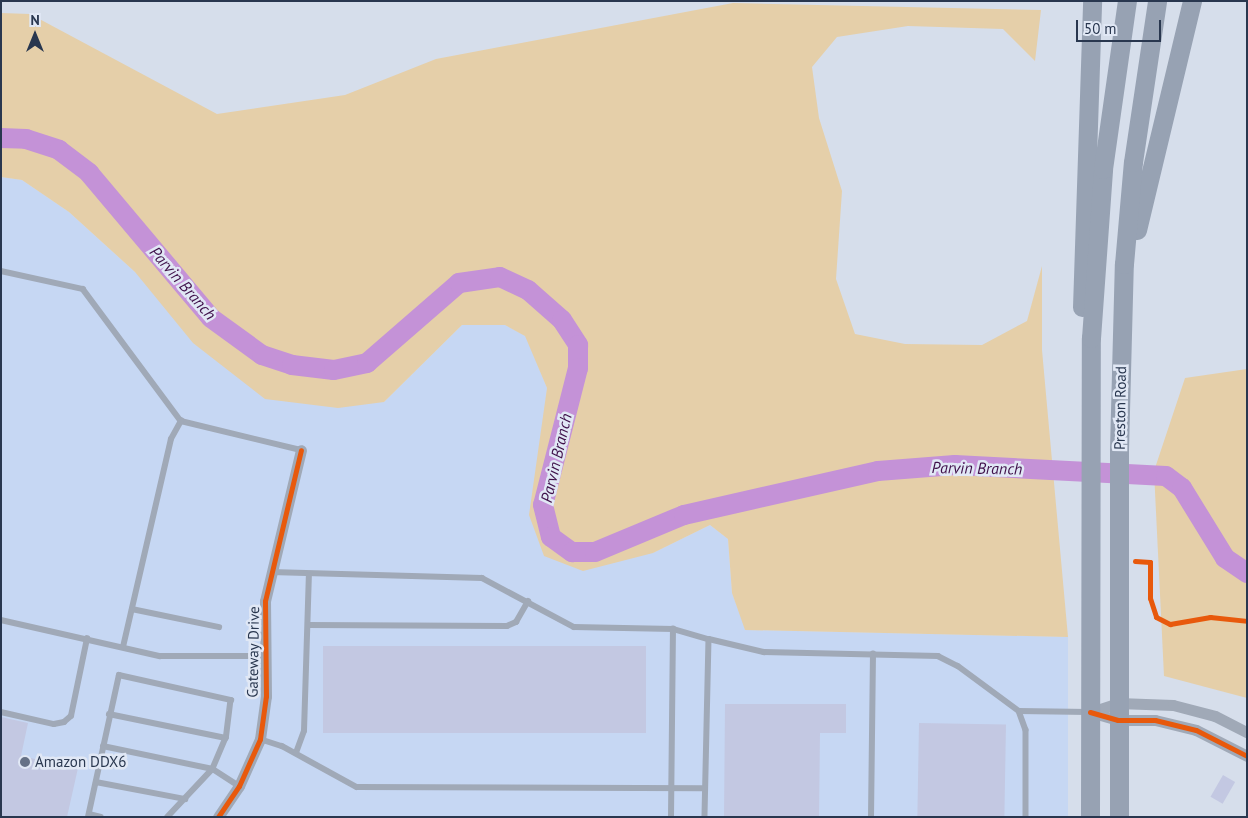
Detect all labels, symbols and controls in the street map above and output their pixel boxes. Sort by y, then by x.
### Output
north arrow [10,10,60,60]
scale bar [1078,10,1163,42]
text: N [30,11,40,29]
text: 50 m [1084,19,1117,38]
water label: Parvin Branch [146,242,220,324]
street label: Preston Road [1110,366,1130,450]
water label: Parvin Branch [536,412,576,504]
water label: Parvin Branch [931,458,1023,478]
street label: Gateway Drive [243,606,263,698]
place label: Amazon DDX6 [35,753,126,771]
marker: Amazon DDX6 [19,756,31,768]

